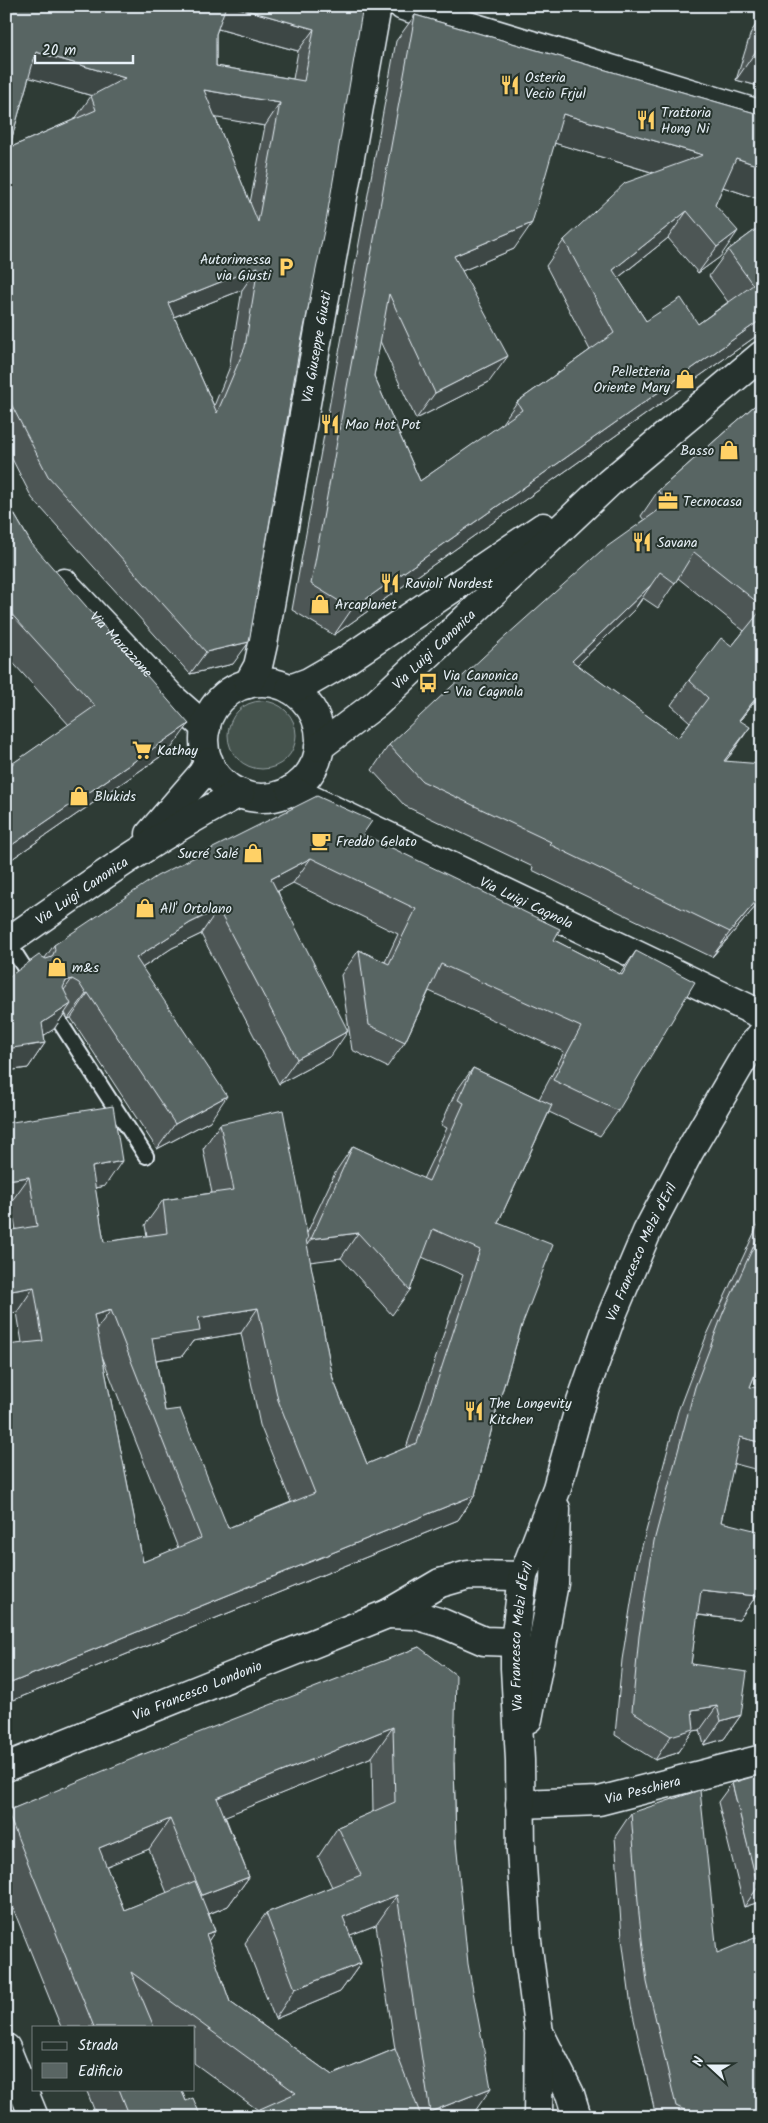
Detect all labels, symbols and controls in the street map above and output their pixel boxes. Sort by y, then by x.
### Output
scale bar [35,32,132,64]
text: 20 m [42,39,76,63]
place label: Osteria Vecio Frjul [525,67,587,105]
restaurant icon: Osteria Vecio Frjul [499,74,521,96]
place label: Trattoria Hong Ni [661,102,711,140]
restaurant icon: Trattoria Hong Ni [635,109,657,131]
place label: Autorimessa via Giusti [200,249,272,287]
parking icon: Autorimessa via Giusti [275,256,297,278]
street label: Via Giuseppe Giusti [296,289,338,404]
place label: Pelletteria Oriente Mary [594,361,670,399]
shop icon: Pelletteria Oriente Mary [674,368,696,390]
restaurant icon: Mao Hot Pot [319,413,341,435]
place label: Mao Hot Pot [345,414,421,436]
shop icon: Basso [718,439,740,461]
place label: Basso [680,440,714,462]
office icon: Tecnocasa [657,490,679,512]
place label: Tecnocasa [683,491,742,513]
restaurant icon: Savana [631,531,653,553]
place label: Savana [657,532,698,554]
restaurant icon: Ravioli Nordest [379,572,401,594]
place label: Ravioli Nordest [405,573,493,595]
shop icon: Arcaplanet [309,593,331,615]
place label: Arcaplanet [335,594,397,616]
street label: Via Luigi Canonica [387,605,481,695]
street label: Via Morazzone [84,607,158,684]
place label: Via Canonica - Via Cagnola [443,665,523,703]
bus stop icon: Via Canonica - Via Cagnola [417,672,439,694]
supermarket icon: Kathay [131,739,153,761]
place label: Kathay [157,740,198,762]
shop icon: Blukids [68,785,90,807]
place label: Blukids [94,786,136,808]
cafe icon: Freddo Gelato [310,830,332,852]
place label: Freddo Gelato [336,831,417,853]
shop icon: Sucré Salé [242,842,264,864]
place label: Sucré Salé [178,843,239,865]
street label: Via Luigi Canonica [31,852,133,931]
street label: Via Luigi Cagnola [475,872,577,935]
shop icon: All' Ortolano [134,897,156,919]
place label: All' Ortolano [160,898,232,920]
shop icon: m&s [46,956,68,978]
place label: m&s [72,957,99,979]
street label: Via Francesco Melzi d'Eril [600,1179,683,1325]
place label: The Longevity Kitchen [489,1393,572,1431]
restaurant icon: The Longevity Kitchen [463,1400,485,1422]
street label: Via Francesco Melzi d'Eril [505,1558,540,1712]
street label: Via Francesco Londonio [130,1655,266,1727]
street label: Via Peschiera [602,1770,683,1811]
legend [32,2026,195,2090]
text: Strada [78,2034,118,2058]
north arrow [686,2040,736,2090]
text: N [687,2053,711,2070]
text: Edificio [78,2060,123,2084]

